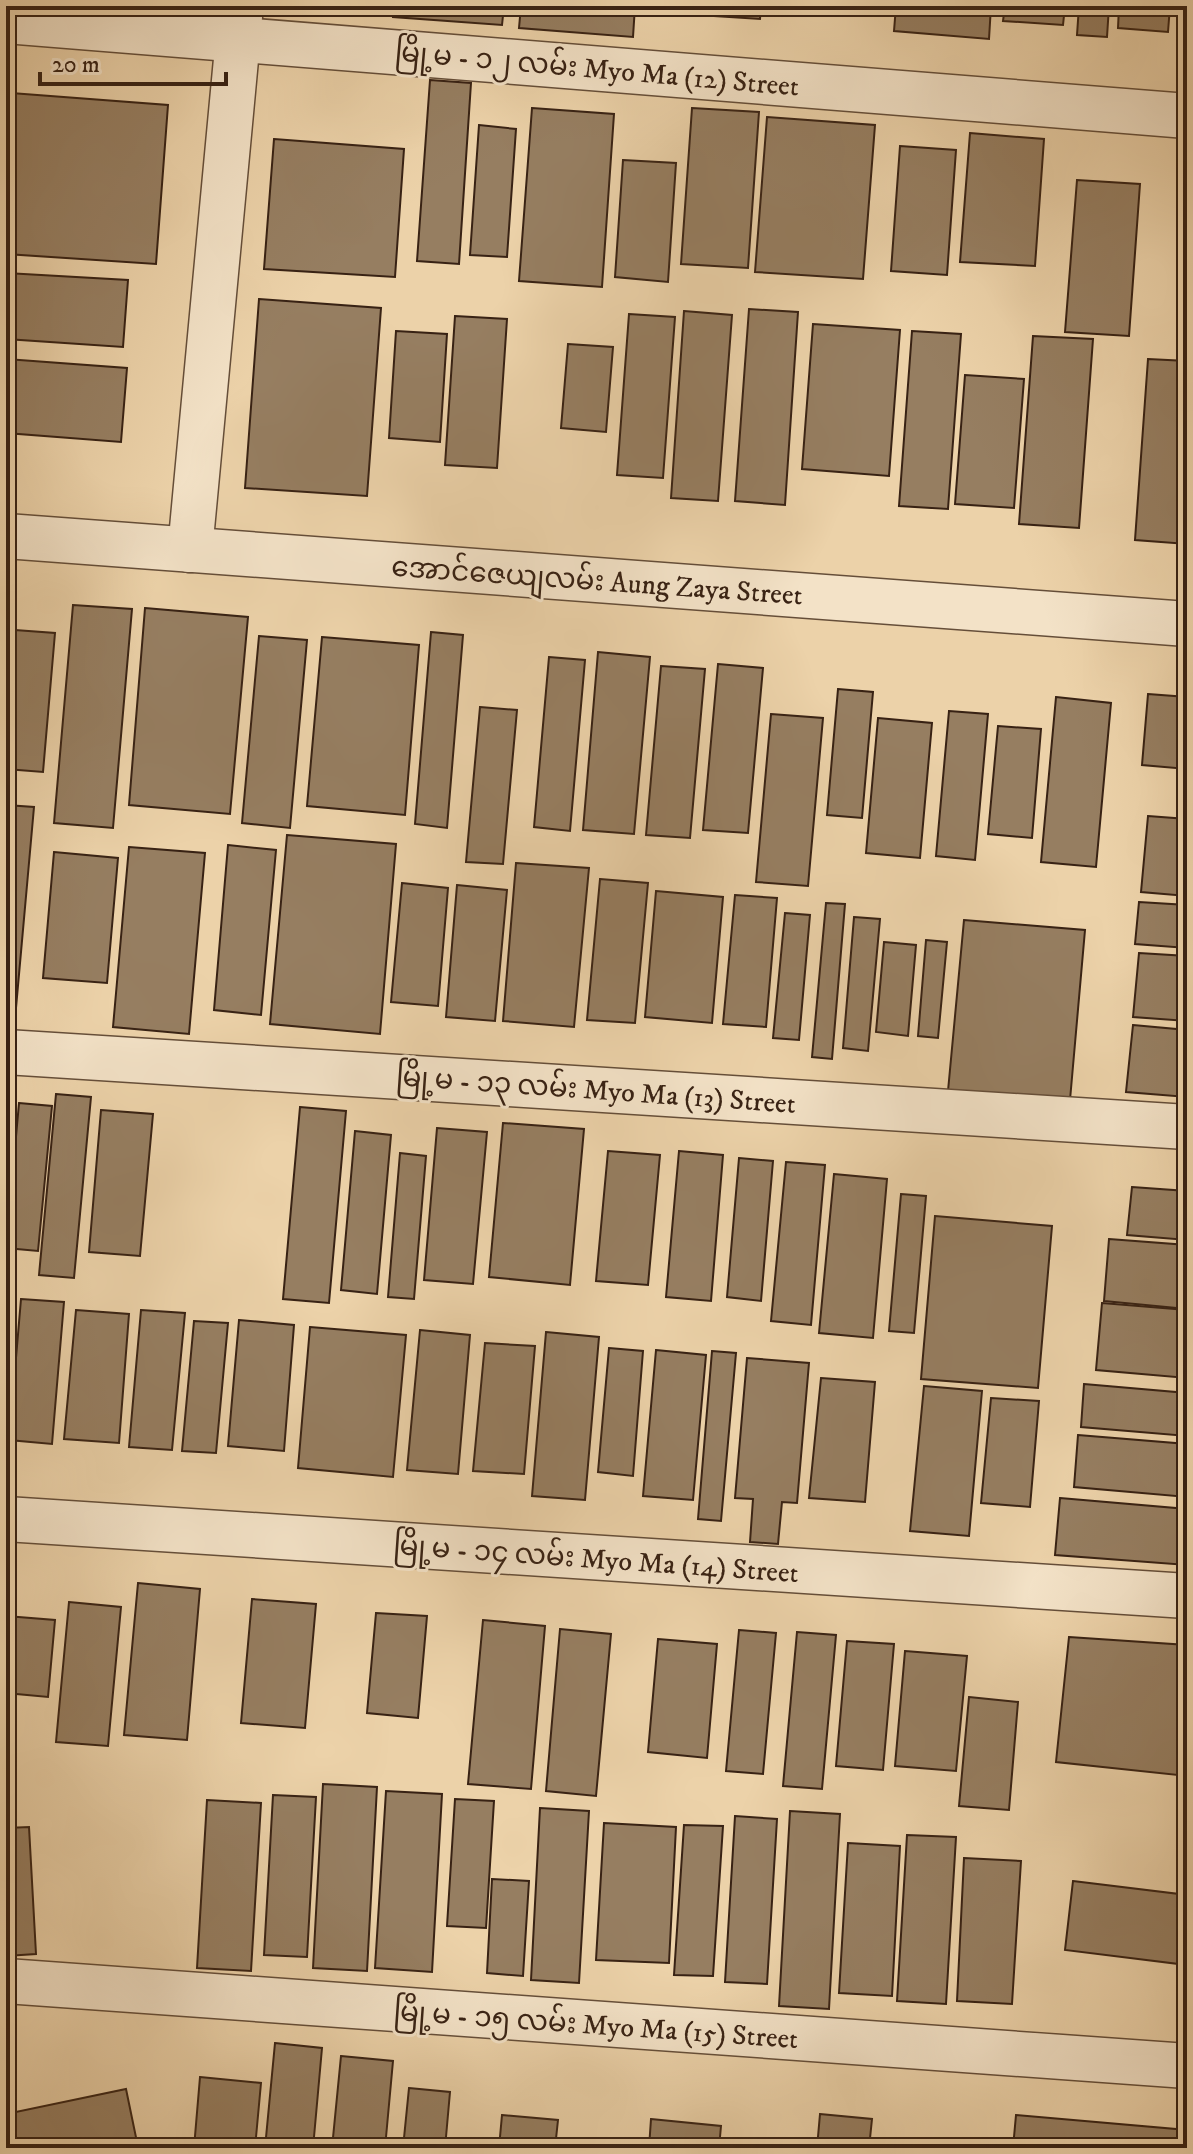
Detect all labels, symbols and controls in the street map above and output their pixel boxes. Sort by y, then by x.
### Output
street label: မြို့မ - ၁၂ လမ်း Myo Ma (12) Street [393,32,801,109]
scale bar [40,36,226,86]
text: 20 m [52,50,100,80]
street label: အောင်ဇေယျလမ်း Aung Zaya Street [390,548,804,617]
street label: မြို့မ - ၁၃ လမ်း Myo Ma (13) Street [395,1057,797,1126]
street label: မြို့မ - ၁၄ လမ်း Myo Ma (14) Street [392,1526,800,1595]
street label: မြို့မ - ၁၅ လမ်း Myo Ma (15) Street [392,1992,799,2061]

